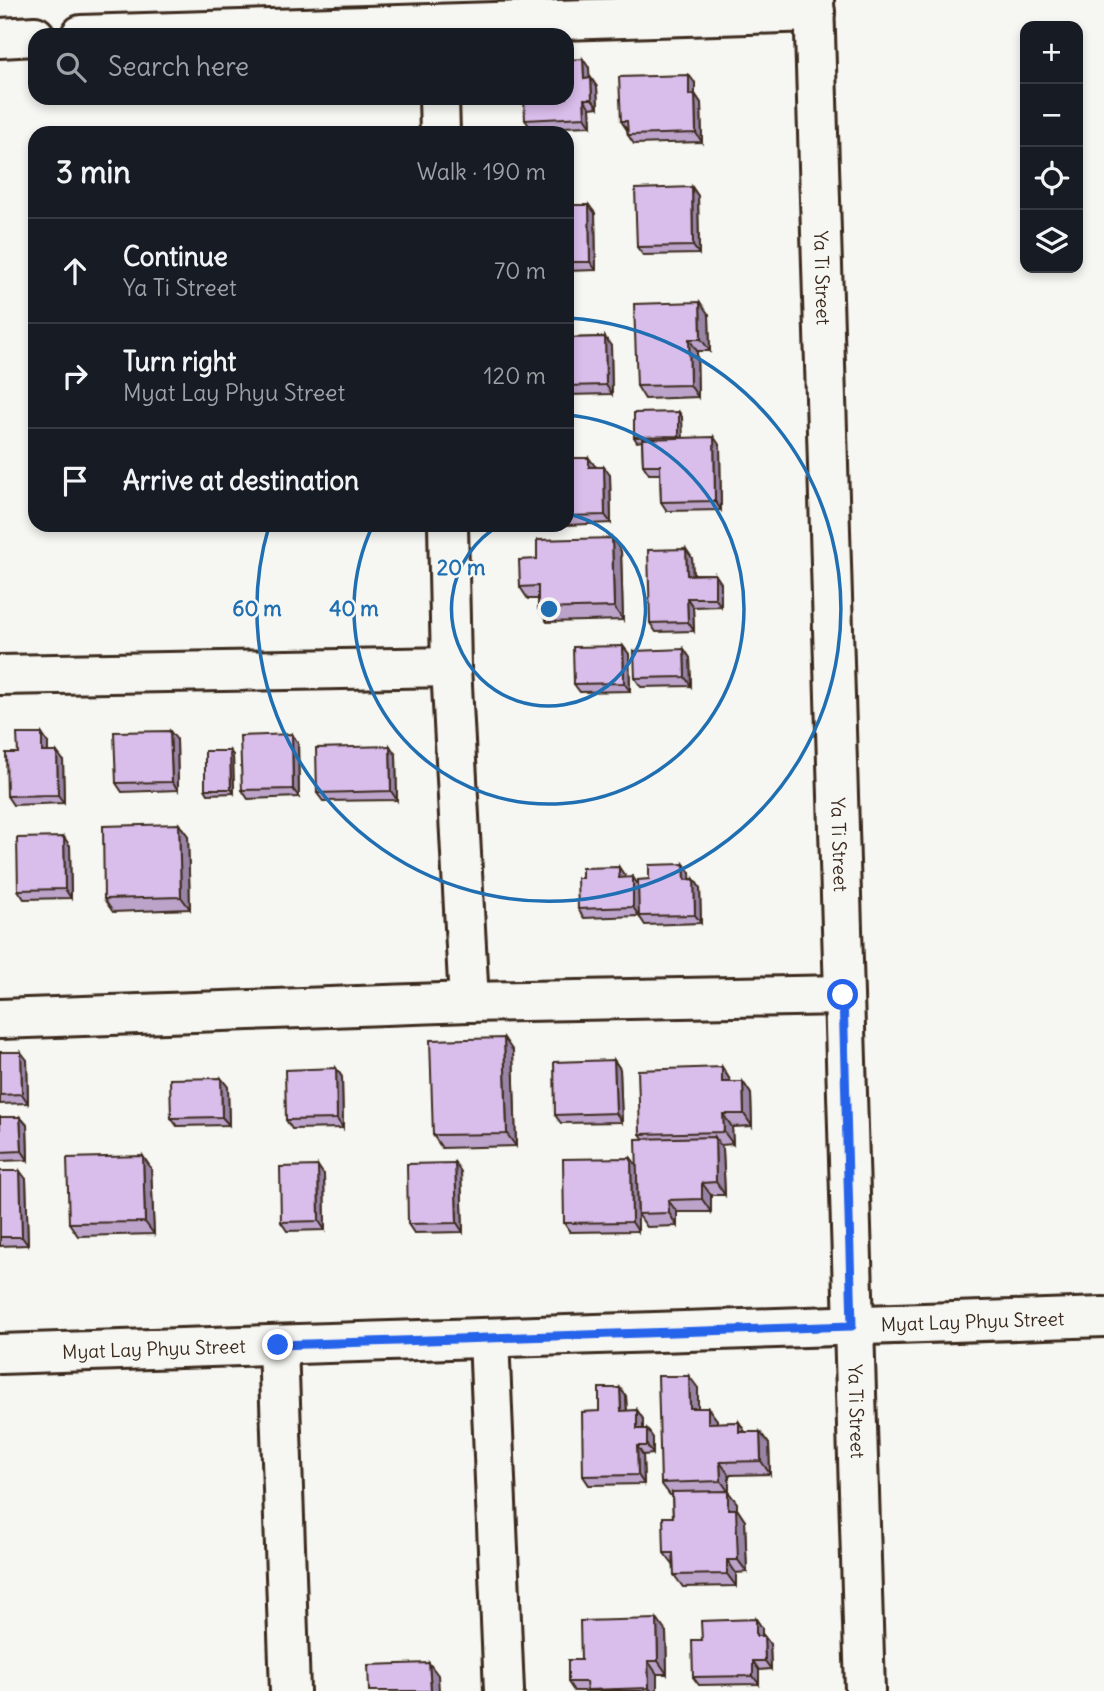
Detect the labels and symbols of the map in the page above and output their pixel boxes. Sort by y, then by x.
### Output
street label: Ya Ti Street [809,230,836,325]
text: 20 m [437,554,486,581]
text: 60 m [232,595,282,622]
text: 40 m [329,595,379,622]
centre of rings [537,597,561,621]
street label: Ya Ti Street [826,797,853,892]
route start [827,979,858,1010]
street label: Myat Lay Phyu Street [880,1306,1065,1336]
route end [262,1329,293,1360]
street label: Myat Lay Phyu Street [62,1334,246,1364]
street label: Ya Ti Street [843,1364,870,1459]

